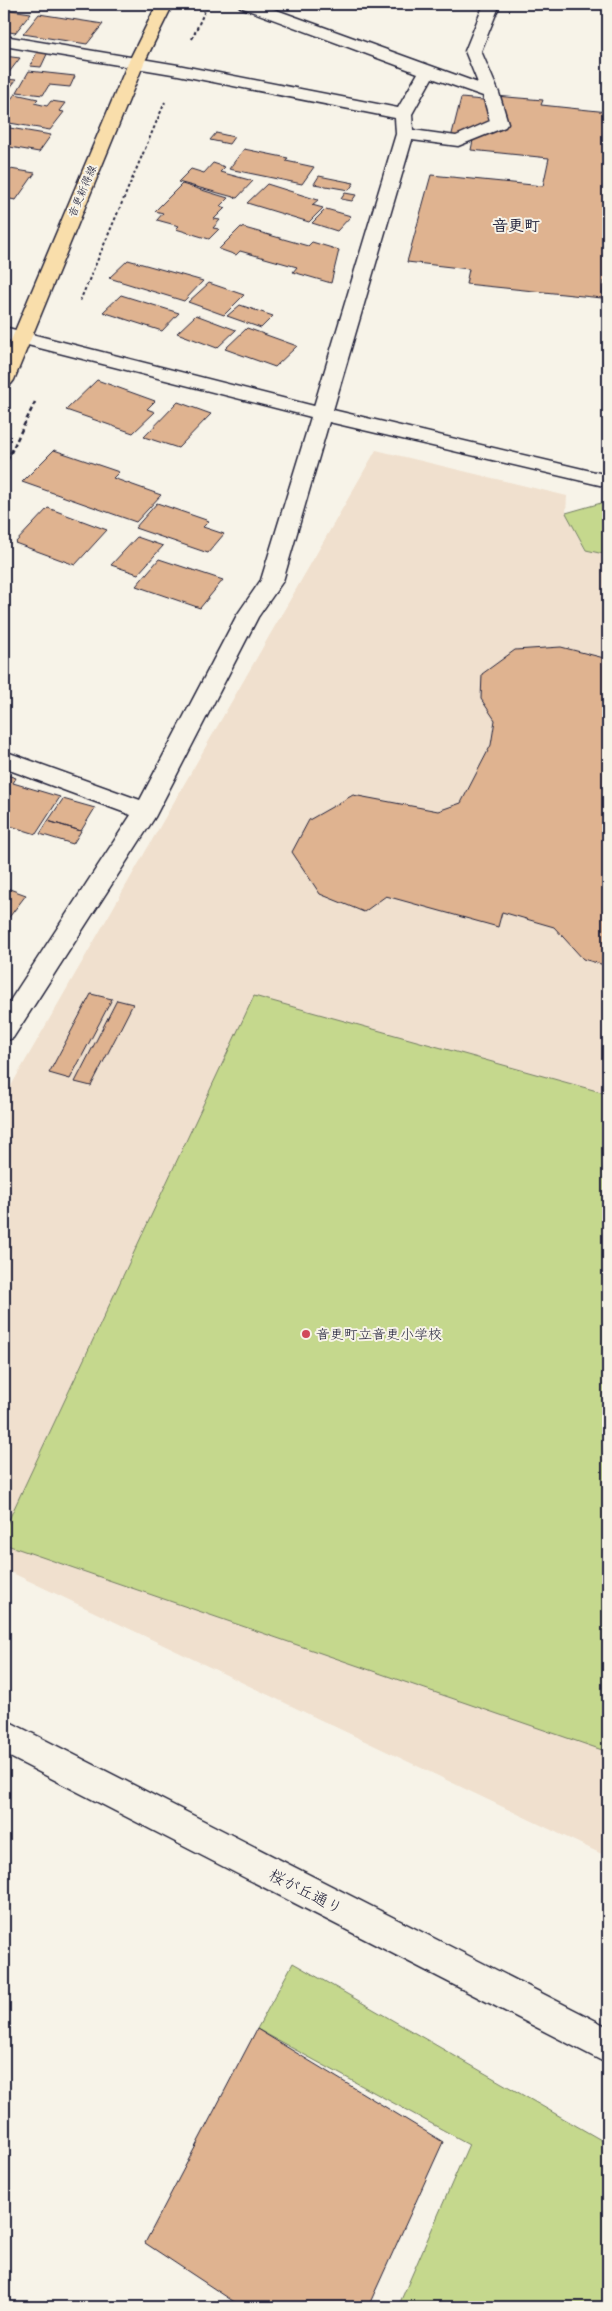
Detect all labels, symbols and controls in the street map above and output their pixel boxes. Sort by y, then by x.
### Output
street label: 音更新得線 [63,162,100,219]
district label: 音更町 [492,212,540,236]
place label: 音更町立音更小学校 [316,1323,442,1344]
marker: 音更町立音更小学校 [300,1328,312,1340]
street label: 桜が丘通り [265,1861,348,1919]

